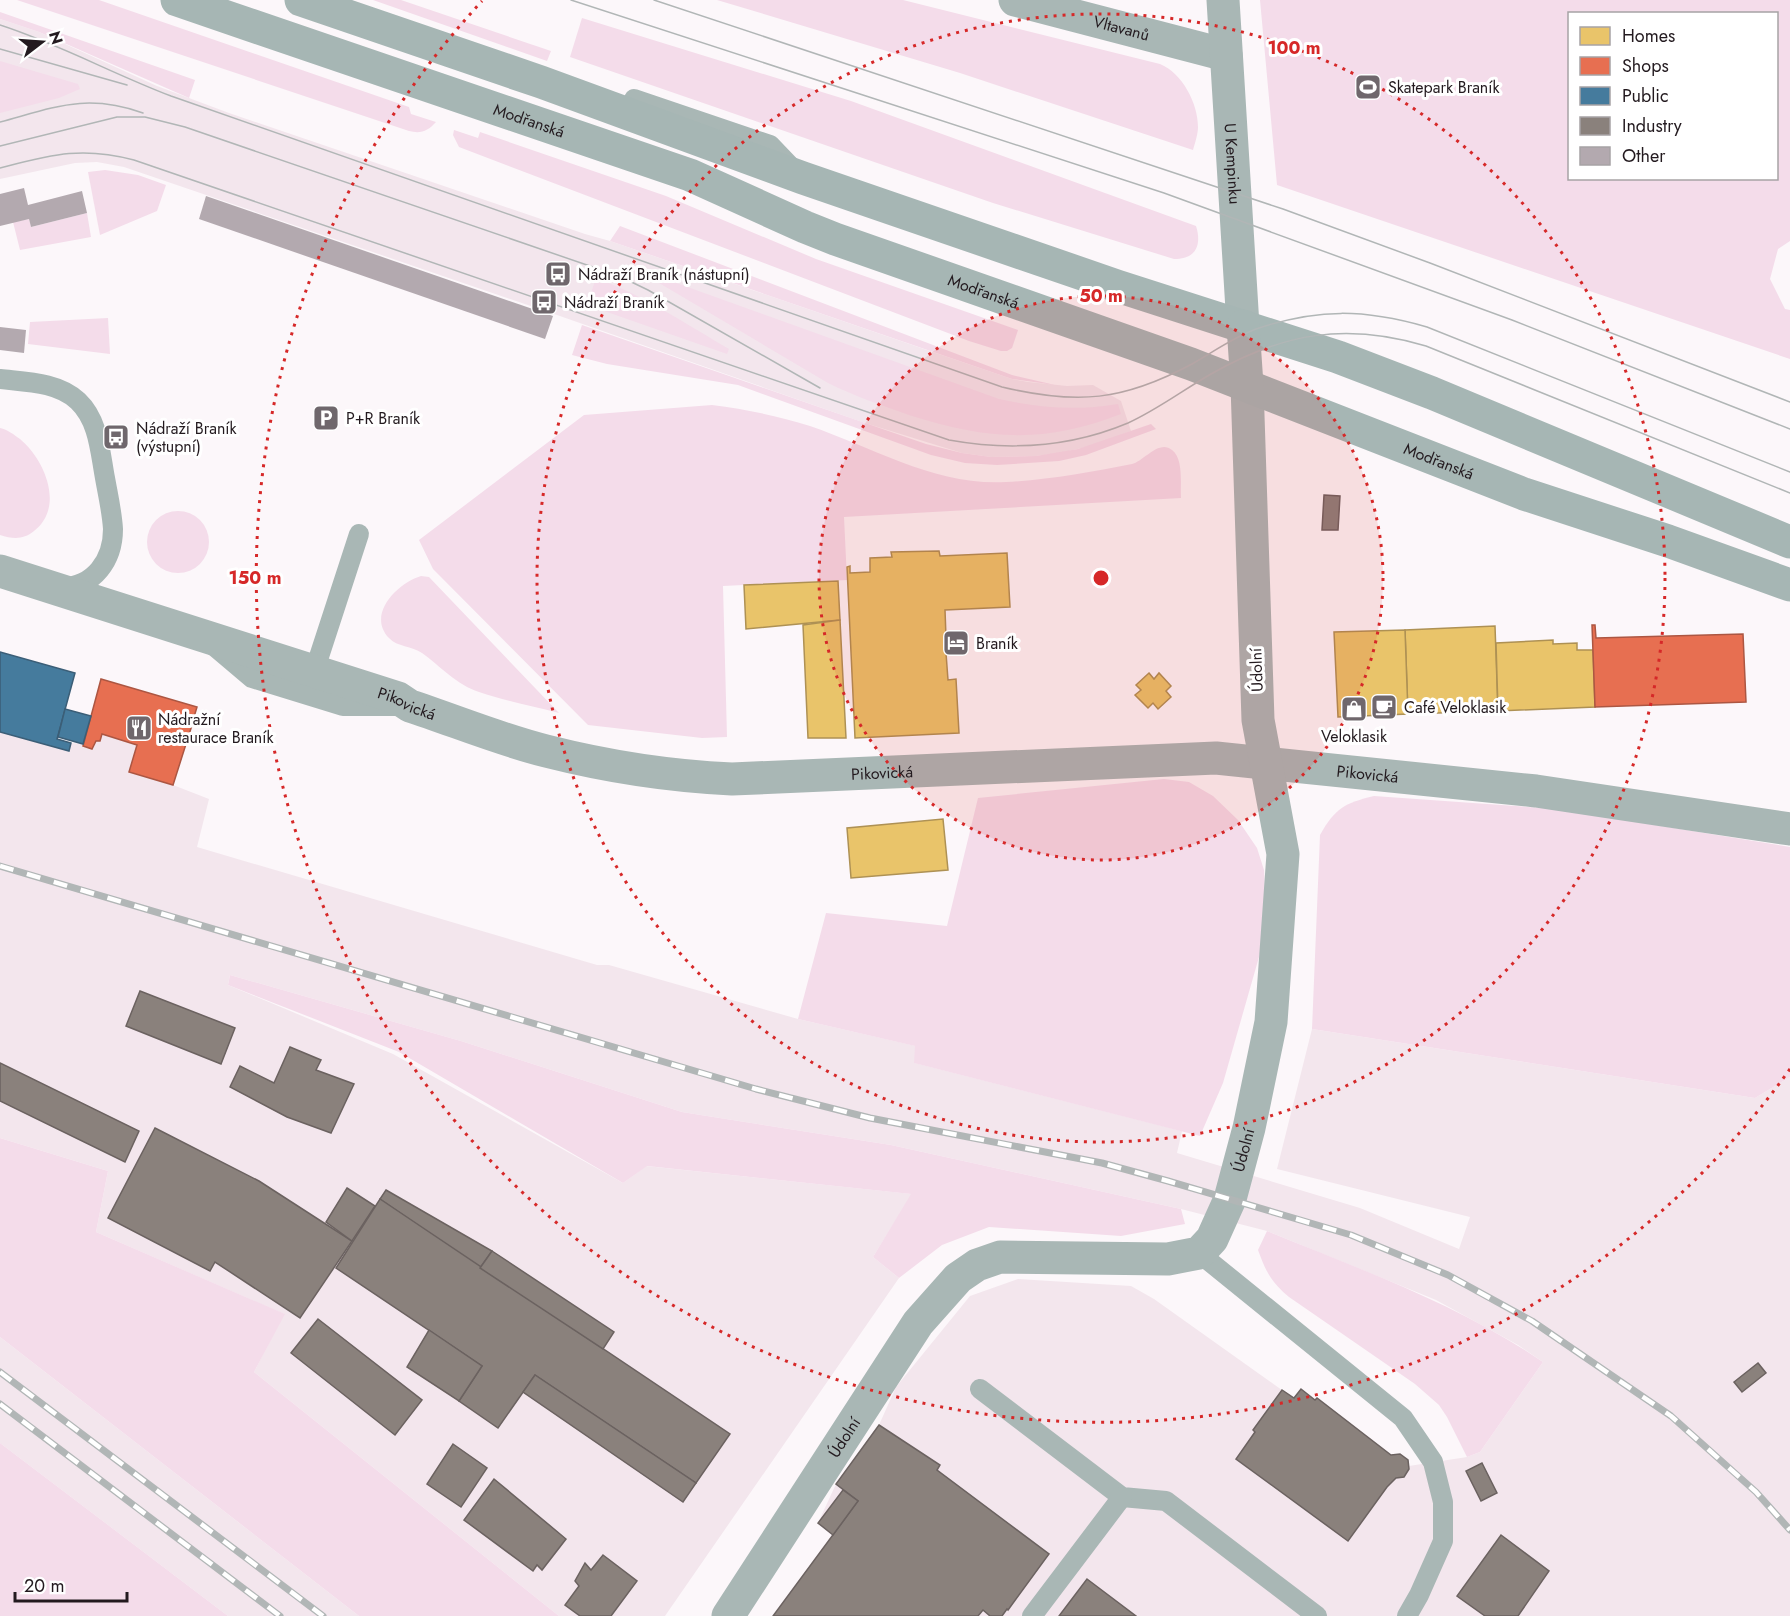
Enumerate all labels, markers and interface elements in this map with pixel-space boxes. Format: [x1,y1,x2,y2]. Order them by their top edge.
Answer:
street label: Vltavanů [1091,10,1152,47]
north arrow [12,12,72,72]
legend [1568,12,1778,180]
text: Homes [1622,23,1675,49]
text: N [43,28,69,47]
text: 100 m [1267,35,1321,61]
text: Shops [1622,53,1669,79]
sports icon: Skatepark Braník [1353,72,1383,102]
place label: Skatepark Braník [1388,76,1500,99]
text: Public [1622,83,1669,109]
street label: Modřanská [490,98,568,143]
text: Industry [1622,113,1682,139]
street label: U Kempinku [1219,123,1247,205]
text: Other [1622,143,1666,169]
bus stop icon: Nádraží Braník (nástupní) [543,259,573,289]
place label: Nádraží Braník (nástupní) [578,263,750,286]
street label: Modřanská [945,269,1022,315]
text: 50 m [1079,283,1123,309]
bus stop icon: Nádraží Braník [529,287,559,317]
place label: Nádraží Braník [564,291,665,314]
parking icon: P+R Braník [311,403,341,433]
place label: P+R Braník [346,407,421,430]
place label: Nádraží Braník (výstupní) [136,417,237,458]
bus stop icon: Nádraží Braník (výstupní) [101,422,131,452]
street label: Modřanská [1400,437,1477,485]
text: 150 m [229,565,281,591]
centre of rings [1091,568,1111,588]
hotel icon: Braník [941,628,971,658]
place label: Braník [976,632,1019,655]
street label: Údolní [1244,647,1269,692]
street label: Pikovická [375,681,439,726]
cafe icon: Café Veloklasik [1369,692,1399,722]
shop icon: Veloklasik [1339,694,1369,724]
place label: Café Veloklasik [1404,696,1507,719]
place label: Nádražní restaurace Braník [158,708,274,749]
restaurant icon: Nádražní restaurace Braník [124,713,154,743]
place label: Veloklasik [1321,725,1388,748]
street label: Pikovická [851,760,913,786]
street label: Pikovická [1335,760,1399,789]
street label: Údolní [1227,1125,1261,1175]
street label: Údolní [823,1412,866,1462]
scale bar [15,1565,128,1603]
text: 20 m [24,1573,64,1599]

